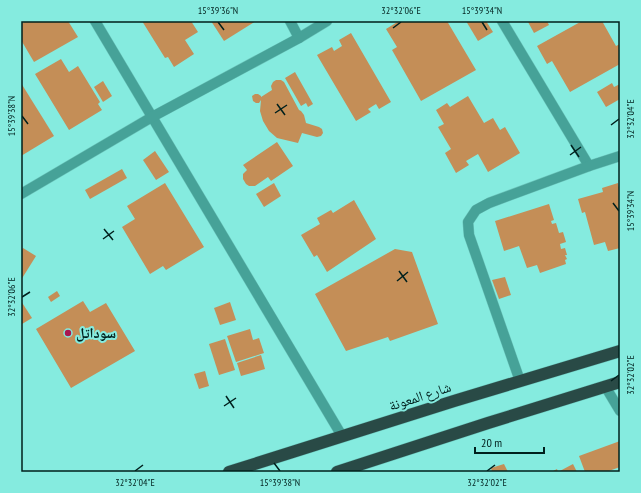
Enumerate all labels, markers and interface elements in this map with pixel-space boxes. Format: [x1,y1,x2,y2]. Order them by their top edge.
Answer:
text: 15°39'36"N [198,4,238,17]
text: 32°32'06"E [381,4,421,17]
text: 15°39'34"N [462,4,502,17]
text: 15°39'38"N [5,96,18,136]
text: 32°32'04"E [624,99,637,139]
text: 15°39'34"N [624,191,637,231]
text: 32°32'06"E [5,277,18,317]
place label: سوداتل [76,324,116,342]
marker: سوداتل [63,328,73,338]
text: 32°32'02"E [624,355,637,395]
street label: شارع المعونة [387,378,454,415]
scale bar [475,429,544,455]
text: 20 m [481,435,502,450]
text: 32°32'04"E [115,476,155,489]
text: 15°39'38"N [260,476,300,489]
text: 32°32'02"E [467,476,507,489]

